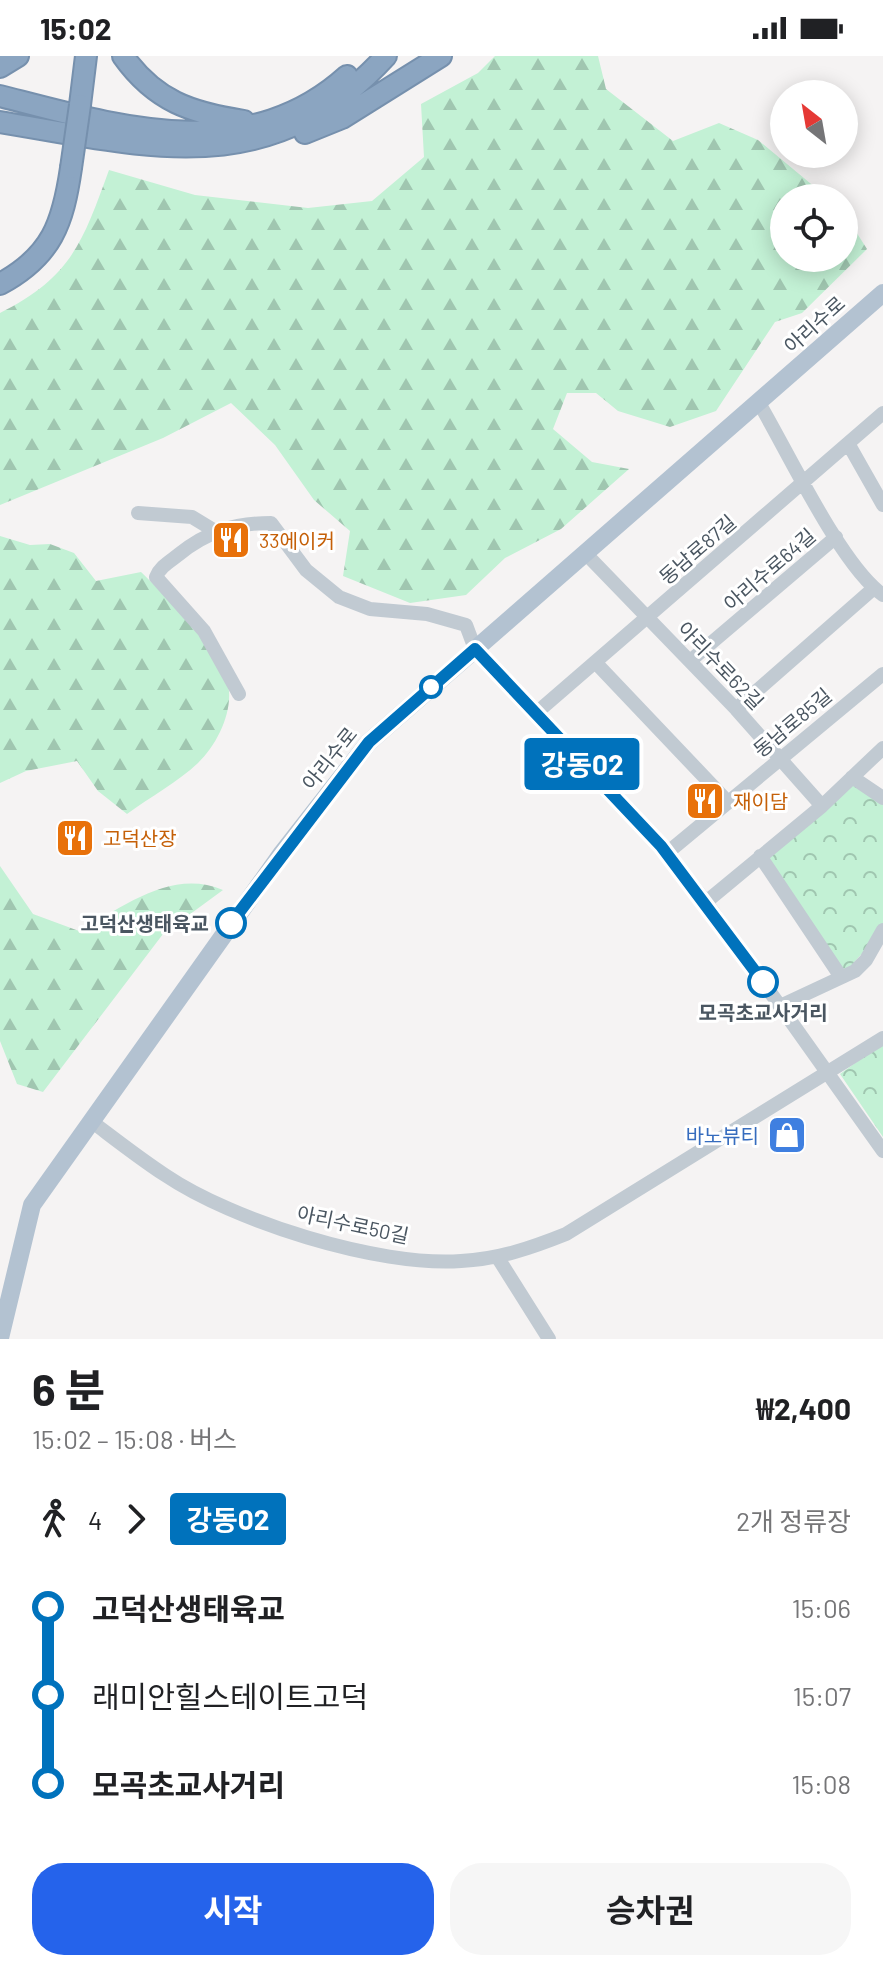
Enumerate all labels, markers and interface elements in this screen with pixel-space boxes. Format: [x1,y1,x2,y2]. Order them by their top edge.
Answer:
text: 15:02 [40,10,112,46]
north arrow [770,80,858,168]
map controls [770,80,858,272]
button: locate [770,184,858,272]
street label: 아리수로 [779,290,849,358]
street label: 동남로87길 [654,509,740,589]
restaurant icon: 33에이커 [210,519,252,561]
street label: 아리수로64길 [718,523,820,615]
place label: 33에이커 [259,528,335,552]
street label: 아리수로62길 [673,616,769,714]
unlabelled marker [420,676,442,698]
street label: 동남로85길 [748,682,836,762]
street label: 아리수로 [297,722,361,794]
line badge: 강동02 [526,738,638,790]
text: 강동02 [540,747,624,781]
restaurant icon: 재이담 [684,780,726,822]
place label: 재이담 [733,789,788,813]
restaurant icon: 고덕산장 [54,817,96,859]
place label: 고덕산장 [103,826,177,850]
marker: 고덕산생태육교 [216,908,246,938]
place label: 고덕산생태육교 [80,911,209,935]
marker: 모곡초교사거리 [748,967,778,997]
place label: 모곡초교사거리 [699,1000,827,1024]
shop icon: 바노뷰티 [766,1114,808,1156]
place label: 바노뷰티 [685,1123,759,1147]
street label: 아리수로50길 [295,1200,411,1248]
text: 6 분 [32,1362,105,1415]
text: ₩2,400 [756,1390,851,1426]
text: 15:02 – 15:08 · 버스 [32,1423,237,1454]
icon: walk [32,1497,76,1541]
icon: forward [114,1497,158,1541]
text: 강동02 [186,1502,270,1536]
text: 4 [88,1504,102,1535]
text: 2개 정류장 [736,1505,851,1536]
text: 고덕산생태육교 [92,1590,285,1626]
text: 15:06 [792,1592,851,1623]
text: 래미안힐스테이트고덕 [92,1678,368,1714]
text: 15:07 [793,1680,851,1711]
text: 모곡초교사거리 [92,1766,285,1802]
text: 15:08 [791,1768,851,1799]
button: 시작 [32,1863,434,1955]
button: 승차권 [450,1863,851,1955]

